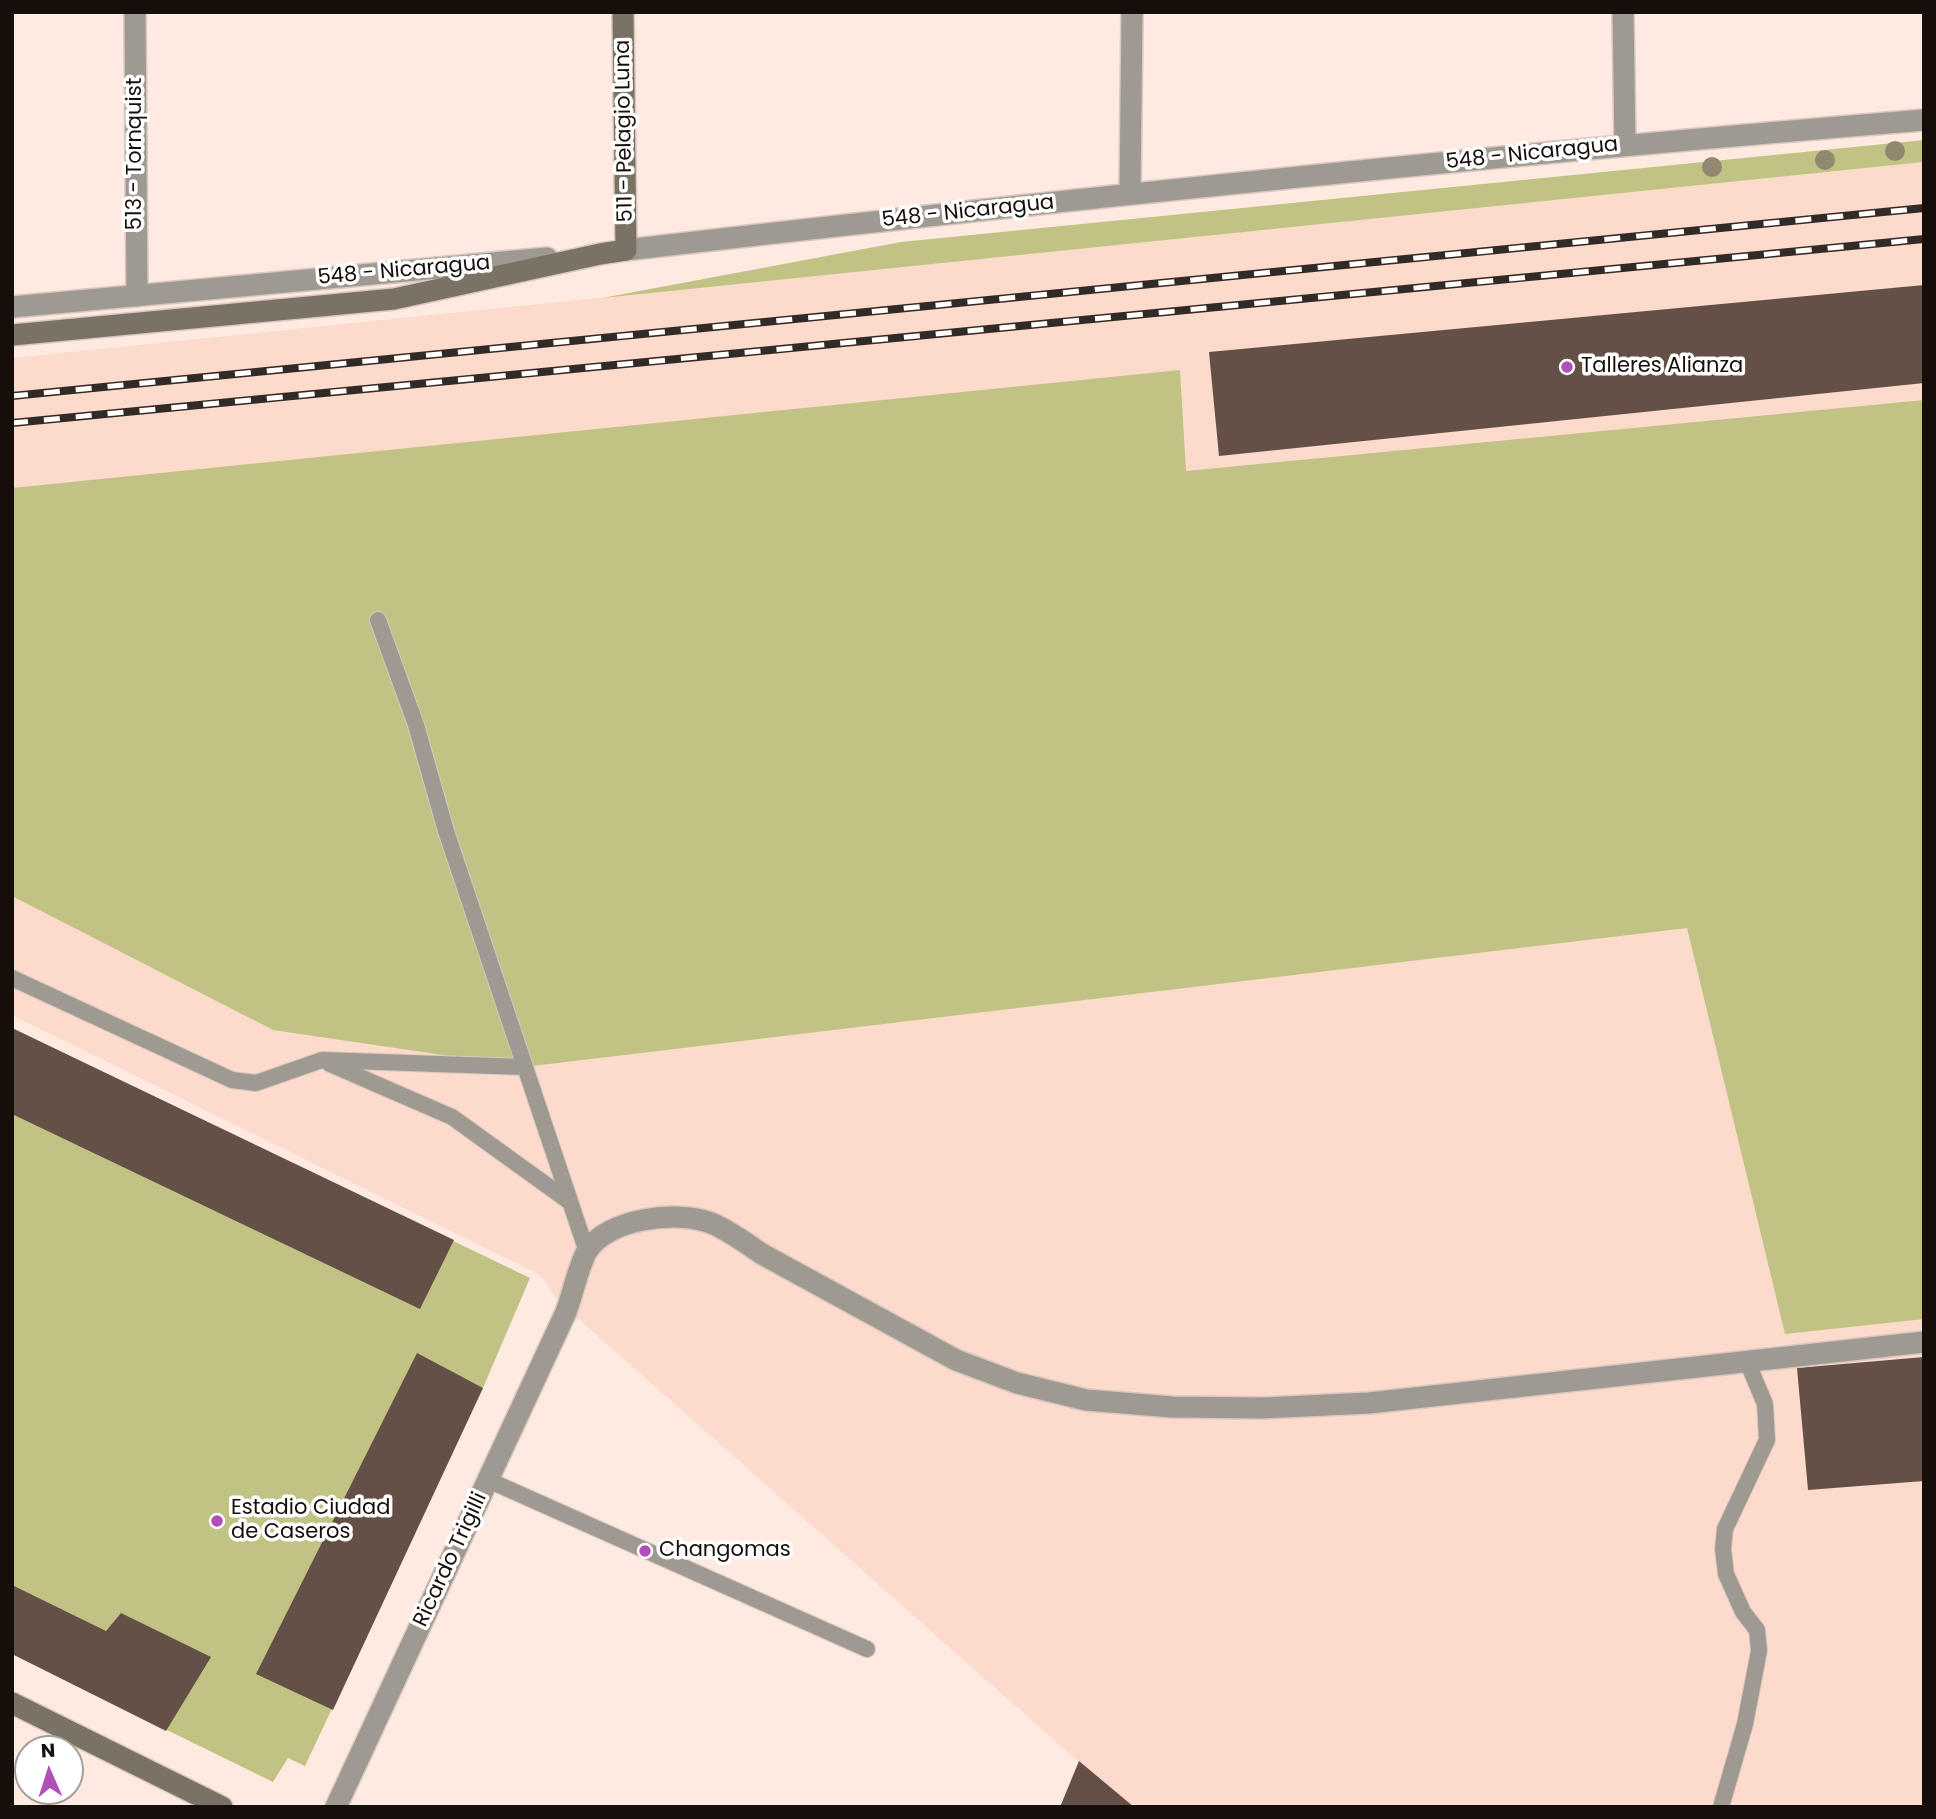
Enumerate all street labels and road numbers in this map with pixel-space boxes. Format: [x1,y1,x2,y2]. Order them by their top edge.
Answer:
street label: 511 - Pelagio Luna [611,40,639,222]
street label: 513 - Tornquist [123,78,149,230]
street label: 548 - Nicaragua [1445,132,1619,176]
street label: 548 - Nicaragua [881,190,1055,234]
street label: 548 - Nicaragua [317,251,491,291]
street label: Ricardo Trigilli [409,1489,493,1631]

